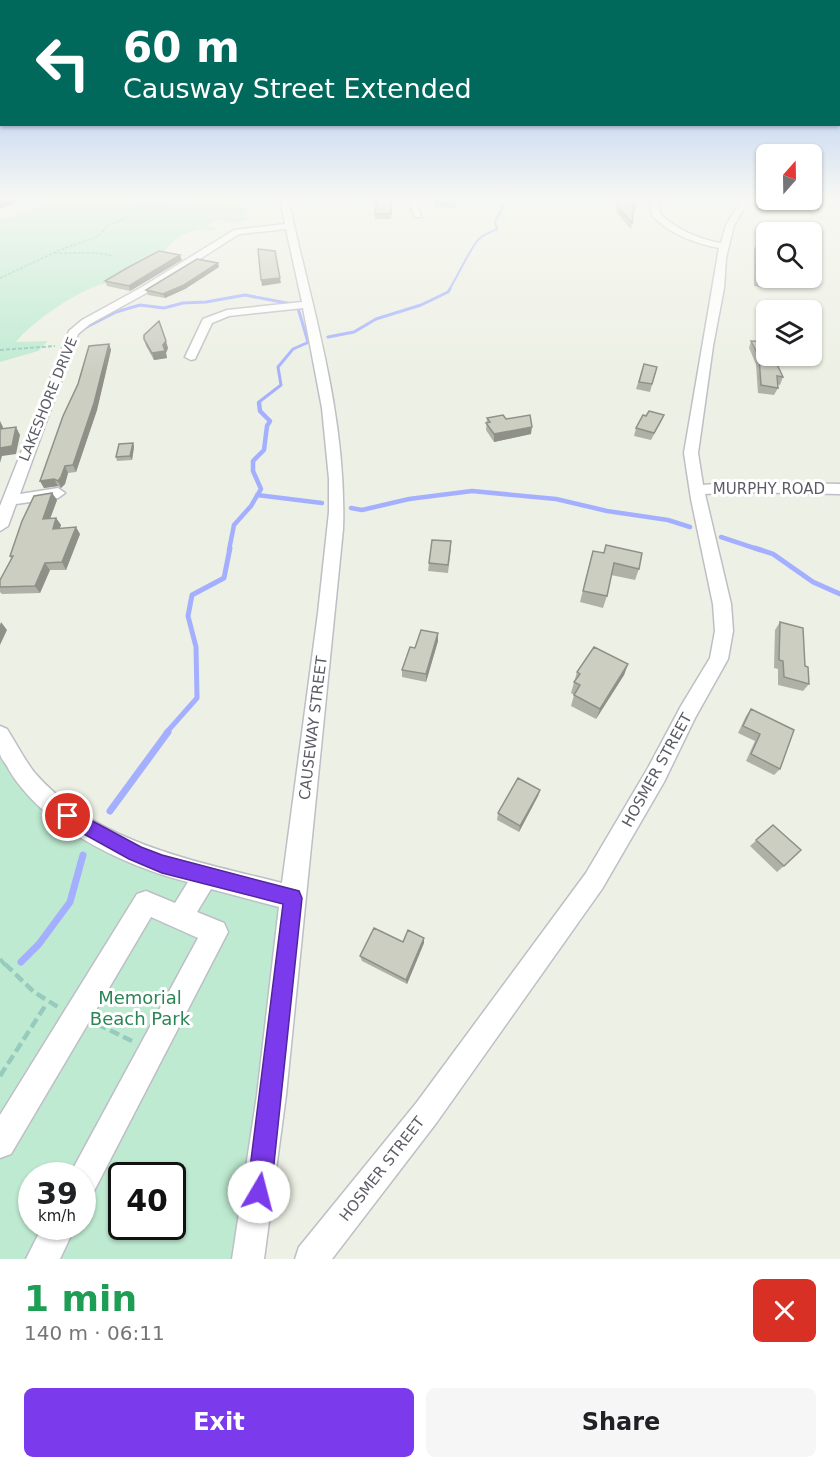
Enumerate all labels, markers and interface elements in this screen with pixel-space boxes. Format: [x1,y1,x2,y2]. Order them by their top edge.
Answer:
text: 60 m [123,23,240,72]
icon: left [24,24,102,102]
text: Causway Street Extended [123,73,472,104]
north arrow [756,144,822,210]
map controls [756,144,822,366]
button: search [756,222,822,288]
button: layers [756,300,822,366]
street label: LAKESHORE DRIVE [16,335,80,463]
street label: MURPHY ROAD [713,480,825,498]
street label: CAUSEWAY STREET [295,654,331,801]
street label: HOSMER STREET [618,709,696,830]
pin [42,790,93,841]
icon: arrive [51,799,84,832]
park label: Memorial Beach Park [90,987,191,1029]
street label: HOSMER STREET [336,1113,429,1225]
position arrow [227,1160,291,1224]
speed limit sign: 40 [108,1162,186,1240]
text: 39 [36,1176,78,1211]
text: km/h [38,1207,76,1225]
text: 1 min [24,1278,137,1319]
button: close [753,1279,816,1342]
text: 140 m · 06:11 [24,1321,165,1345]
button: Exit [24,1388,414,1457]
button: Share [426,1388,816,1457]

